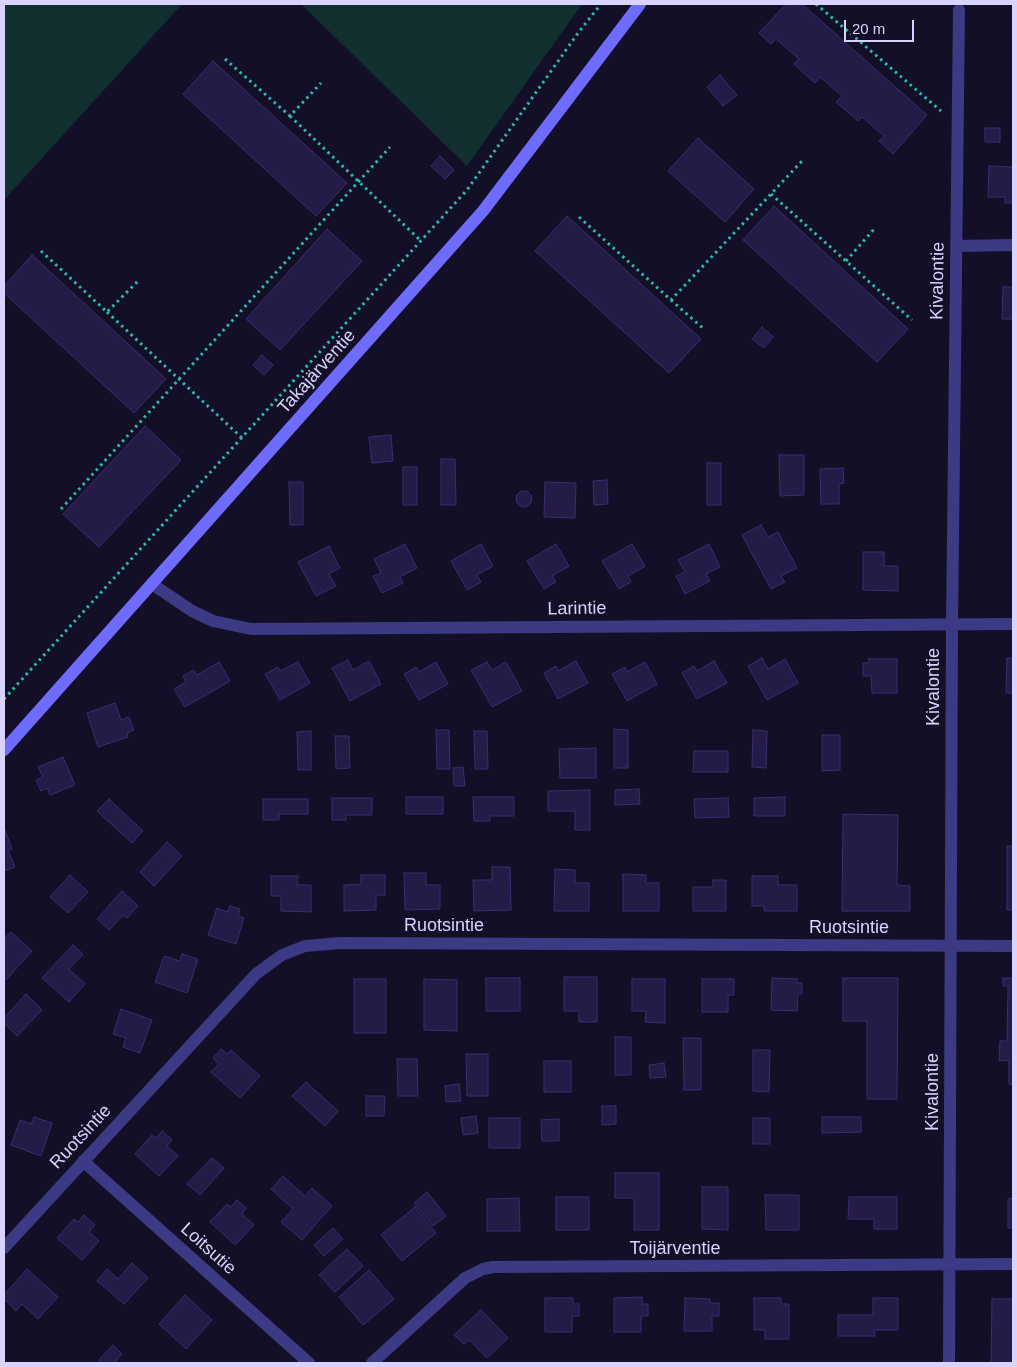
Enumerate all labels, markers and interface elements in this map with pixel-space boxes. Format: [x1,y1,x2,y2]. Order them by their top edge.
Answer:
scale bar [847,10,917,42]
text: 20 m [852,20,885,37]
street label: Kivalontie [927,242,949,320]
street label: Takajärventie [273,325,361,419]
street label: Larintie [547,598,607,620]
street label: Kivalontie [923,648,945,726]
street label: Ruotsintie [404,915,484,937]
street label: Ruotsintie [809,917,889,939]
street label: Kivalontie [922,1053,944,1131]
street label: Ruotsintie [46,1100,116,1174]
street label: Loitsutie [176,1219,240,1279]
street label: Toijärventie [629,1238,721,1260]

